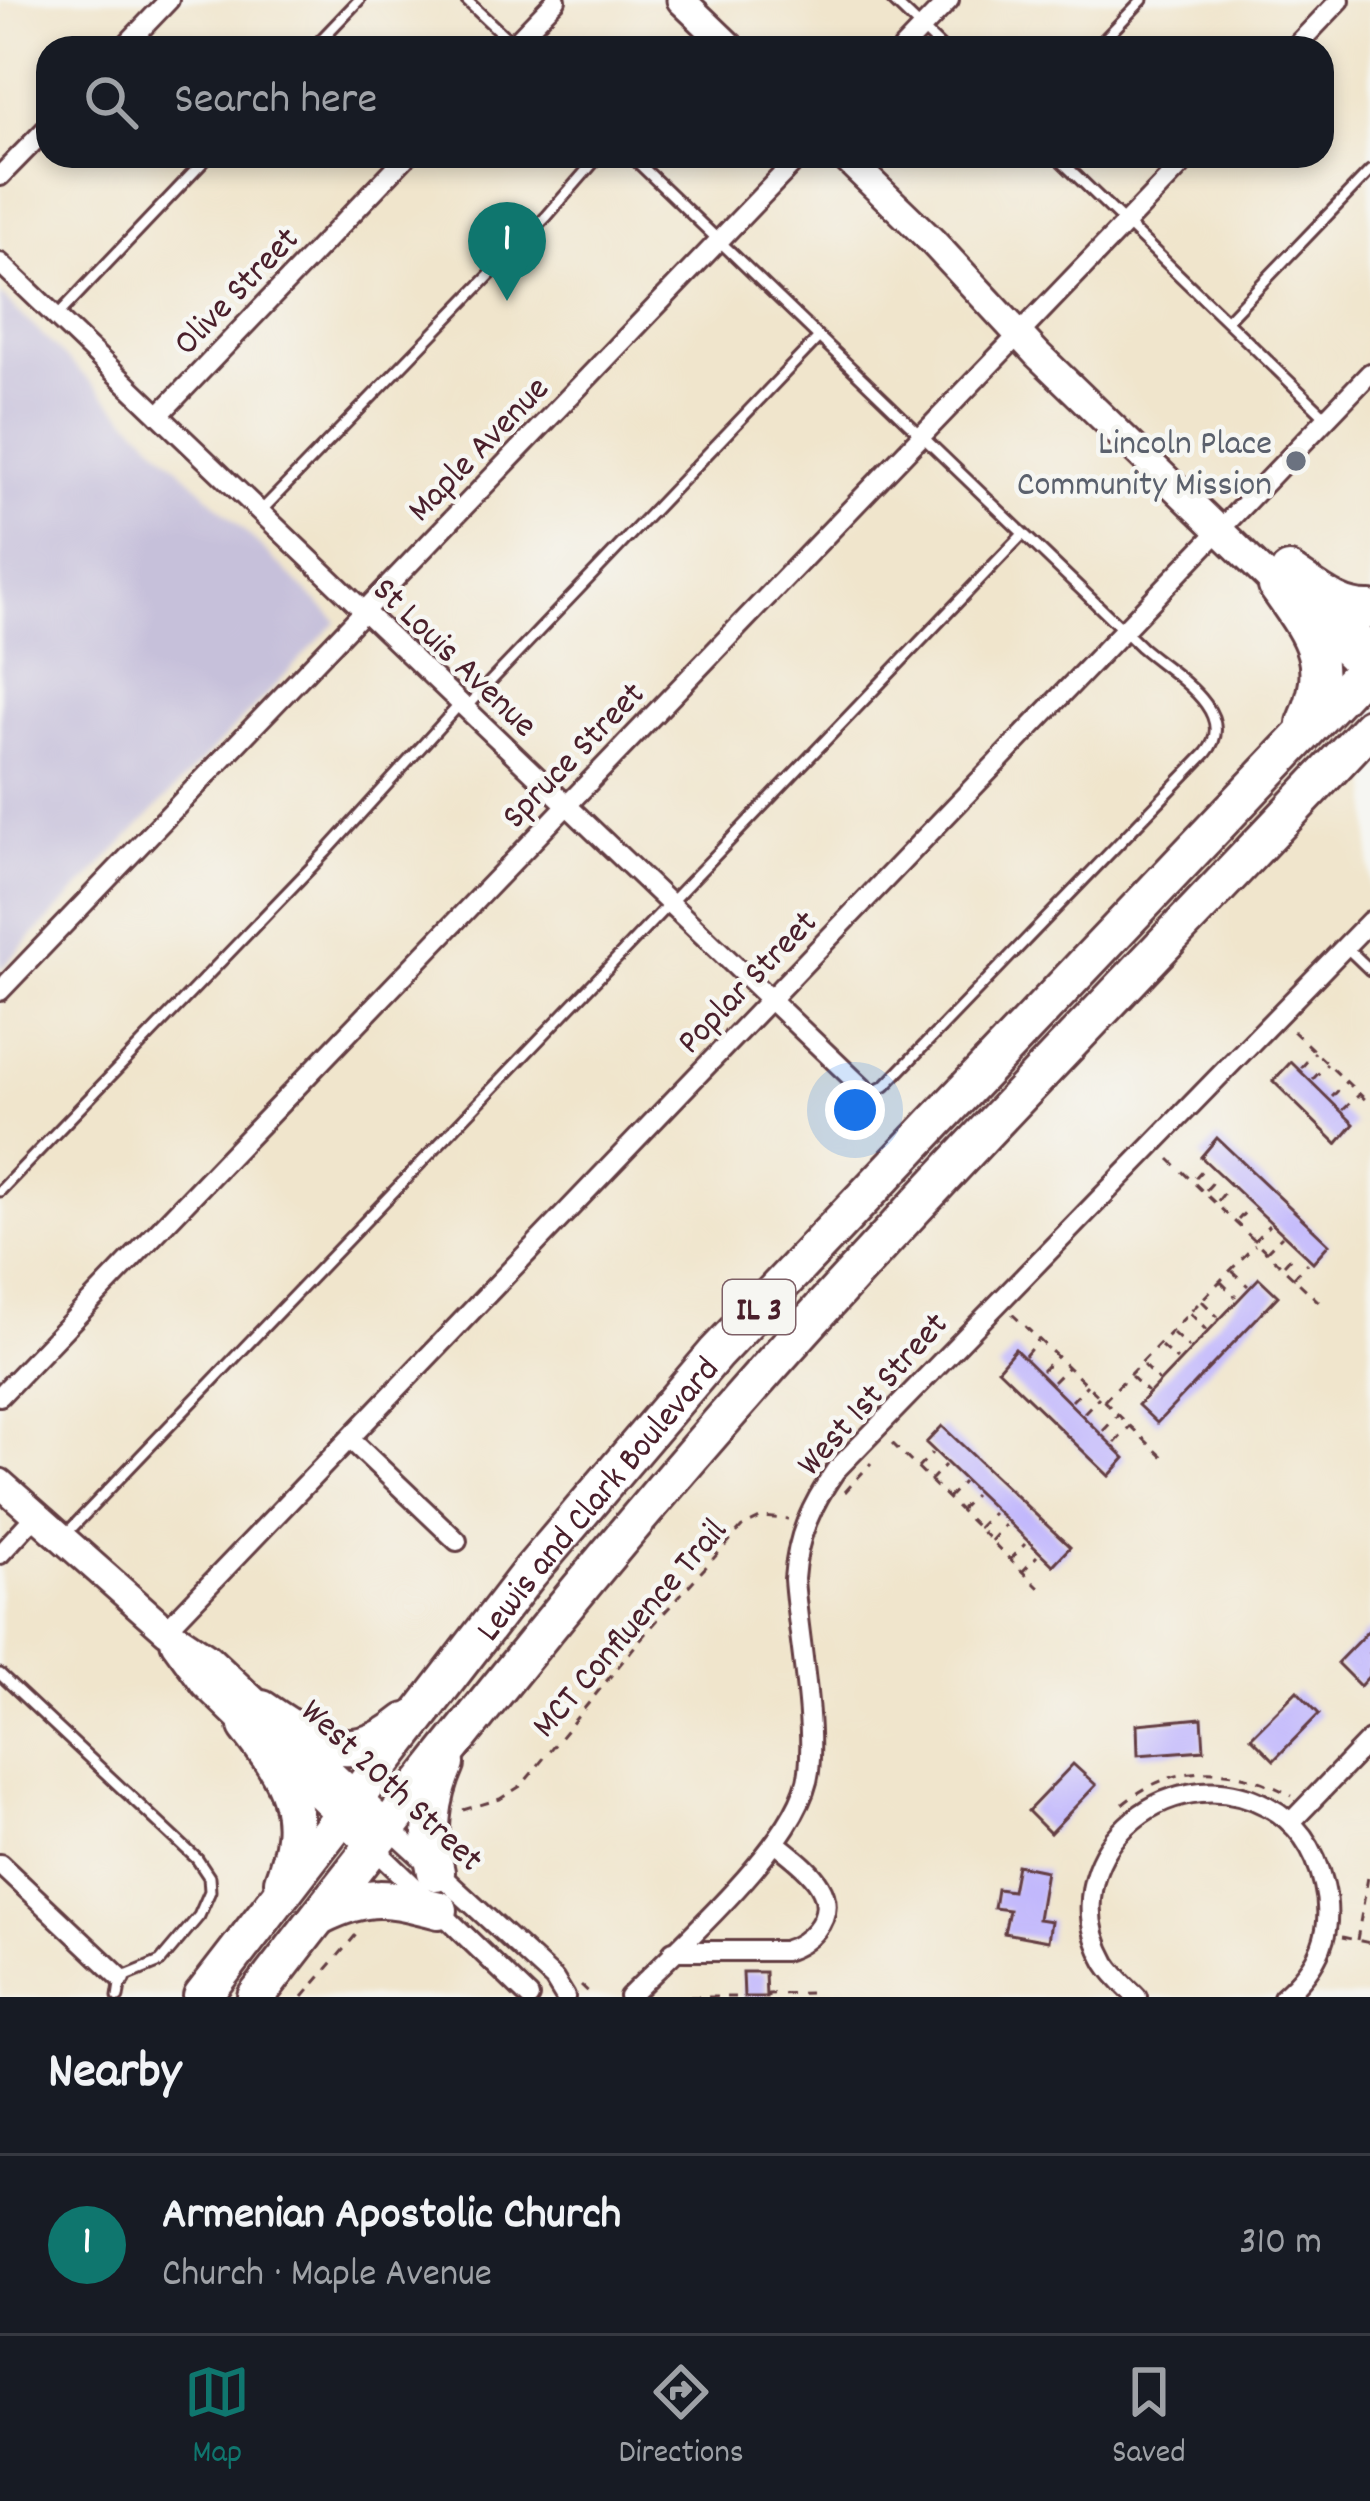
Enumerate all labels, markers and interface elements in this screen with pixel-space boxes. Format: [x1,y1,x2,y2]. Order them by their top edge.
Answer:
search box [36,36,1334,168]
icon: search [78,69,144,135]
text: Search here [174,70,377,134]
pin: 1 [468,202,546,301]
street label: Olive Street [163,217,313,370]
street label: Maple Avenue [397,366,564,536]
place label: Lincoln Place Community Mission [1017,420,1272,513]
marker: Lincoln Place Community Mission [1283,448,1309,474]
street label: St Louis Avenue [358,567,547,752]
street label: Spruce Street [492,672,659,843]
street label: Poplar Street [667,900,832,1068]
your location [825,1080,885,1140]
road number: IL 3 [723,1280,795,1334]
street label: West 1st Street [786,1302,962,1490]
street label: Lewis and Clark Boulevard [465,1347,734,1654]
street label: MCT Confluence Trail [521,1508,742,1751]
street label: West 20th Street [287,1689,493,1886]
text: Nearby [48,2039,181,2111]
text: Armenian Apostolic Church [162,2185,621,2249]
text: 1 [83,2217,91,2272]
text: 310 m [1239,2217,1322,2272]
text: Church · Maple Avenue [162,2249,492,2304]
tab: Map [184,2359,250,2478]
tab: Directions [619,2359,744,2478]
tab: Saved [1112,2359,1186,2478]

